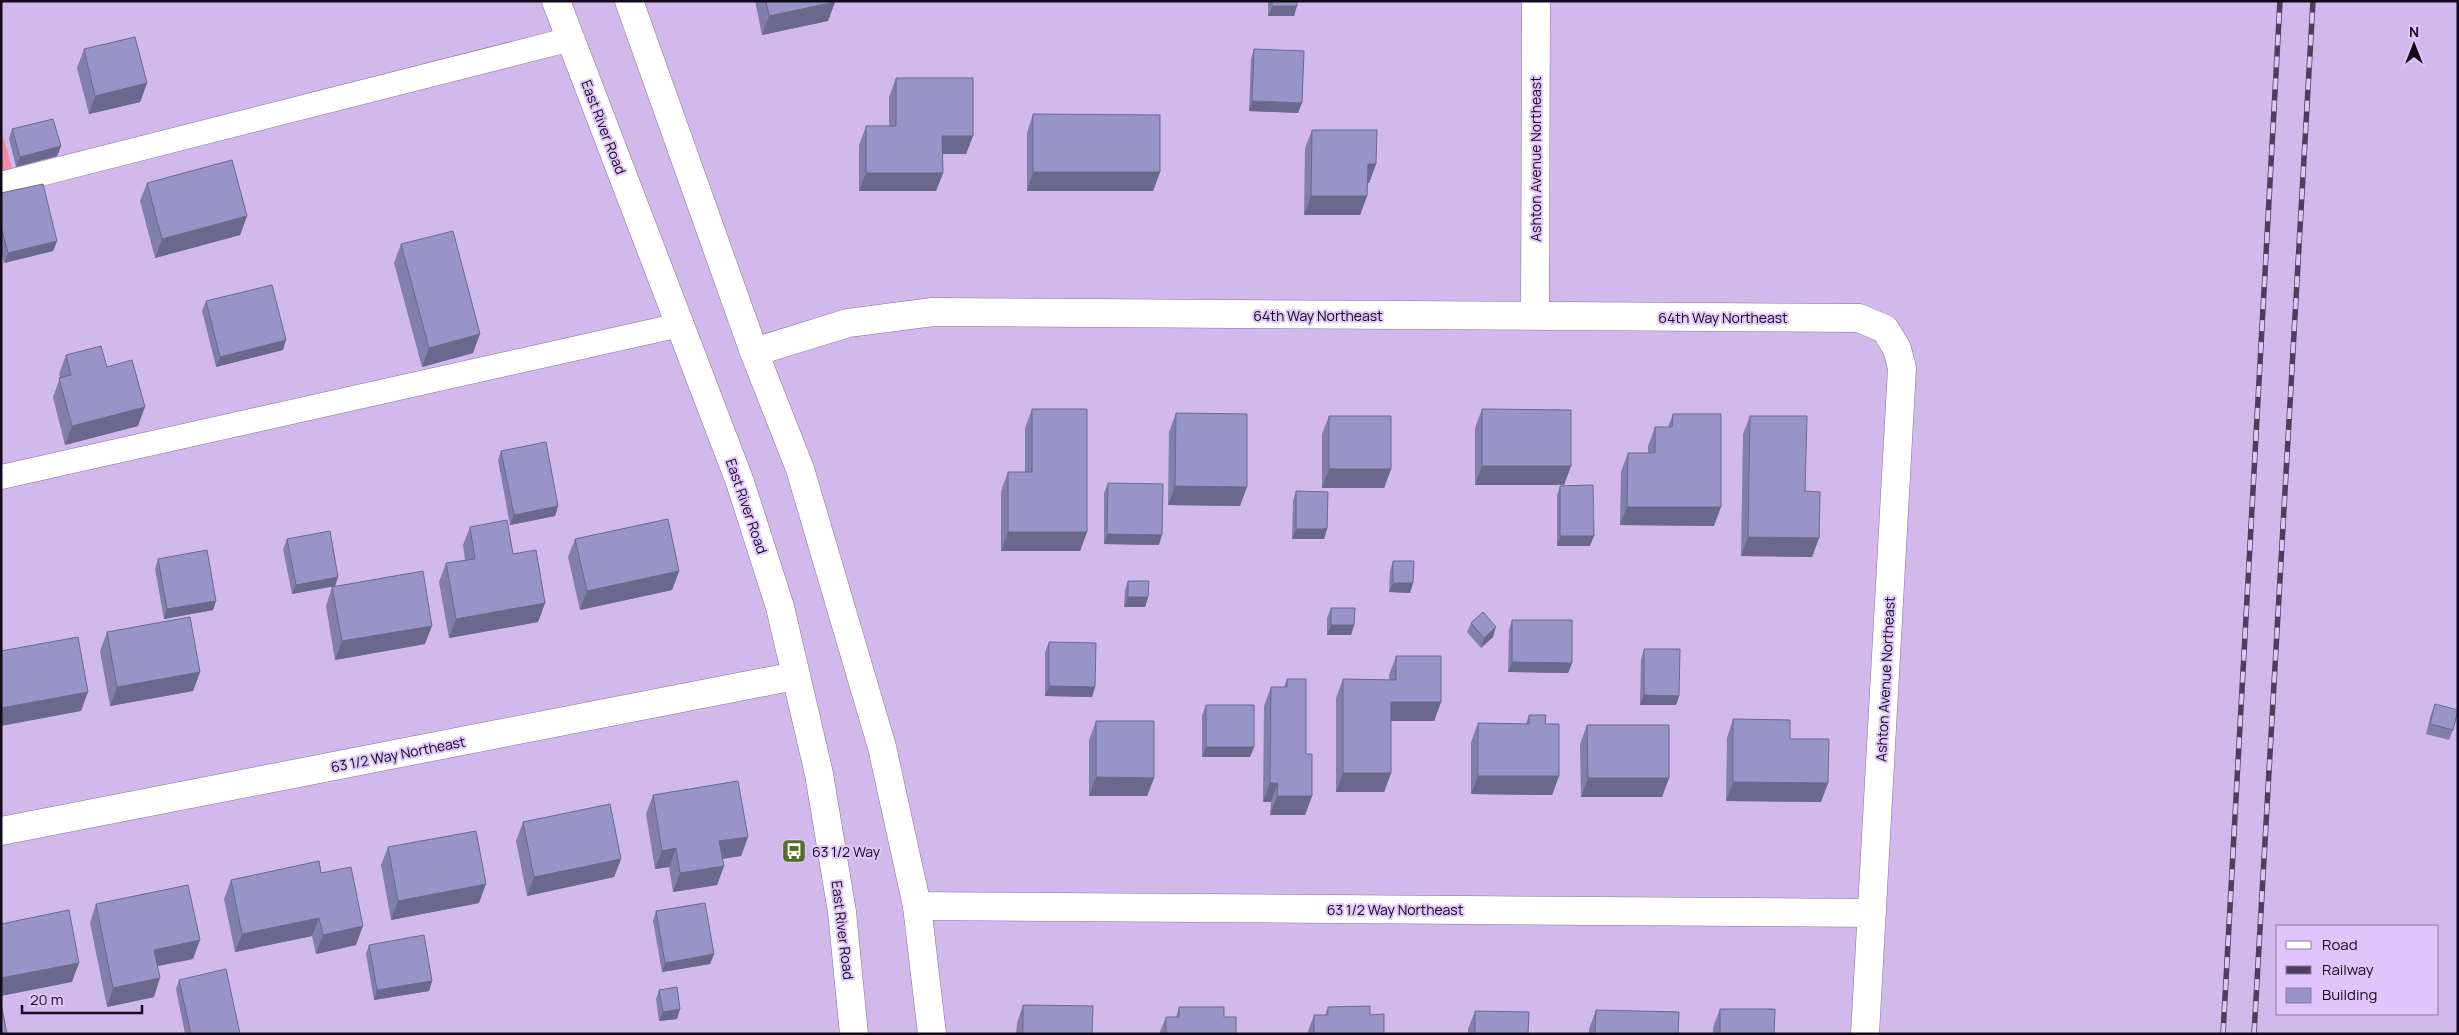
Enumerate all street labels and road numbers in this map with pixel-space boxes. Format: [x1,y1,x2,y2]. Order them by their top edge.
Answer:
street label: Ashton Avenue Northeast [1526,76,1545,242]
street label: East River Road [577,77,631,177]
street label: 64th Way Northeast [1253,306,1383,325]
street label: 64th Way Northeast [1658,308,1788,327]
street label: East River Road [722,456,772,556]
street label: Ashton Avenue Northeast [1871,595,1899,762]
street label: 63 1/2 Way Northeast [329,732,467,776]
street label: East River Road [827,879,859,981]
street label: 63 1/2 Way Northeast [1327,900,1464,919]

